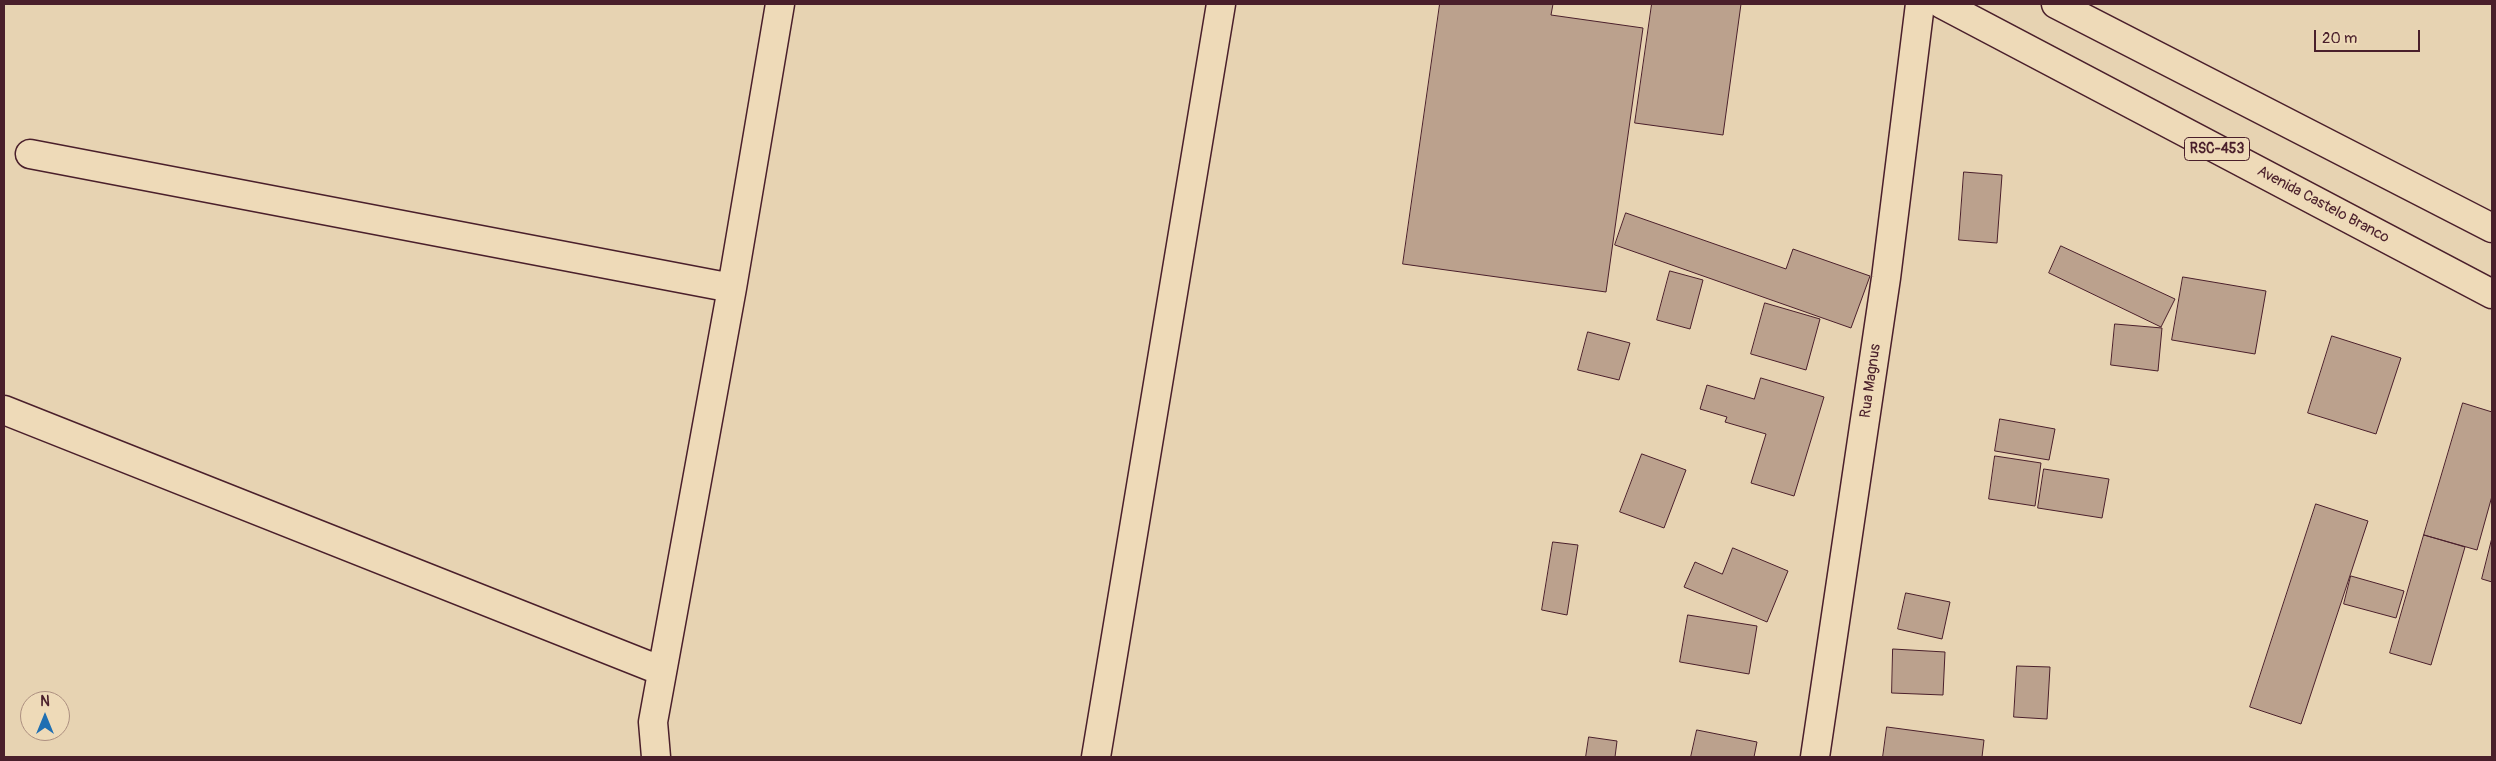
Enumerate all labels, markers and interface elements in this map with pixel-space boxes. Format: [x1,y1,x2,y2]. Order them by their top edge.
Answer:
scale bar [2316,20,2422,52]
text: 20 m [2322,29,2357,48]
road number: RSC-453 [2184,138,2250,160]
street label: Avenida Castelo Branco [2254,162,2392,248]
street label: Rua Magnus [1857,343,1885,419]
north arrow [20,691,70,741]
text: N [40,693,50,710]

